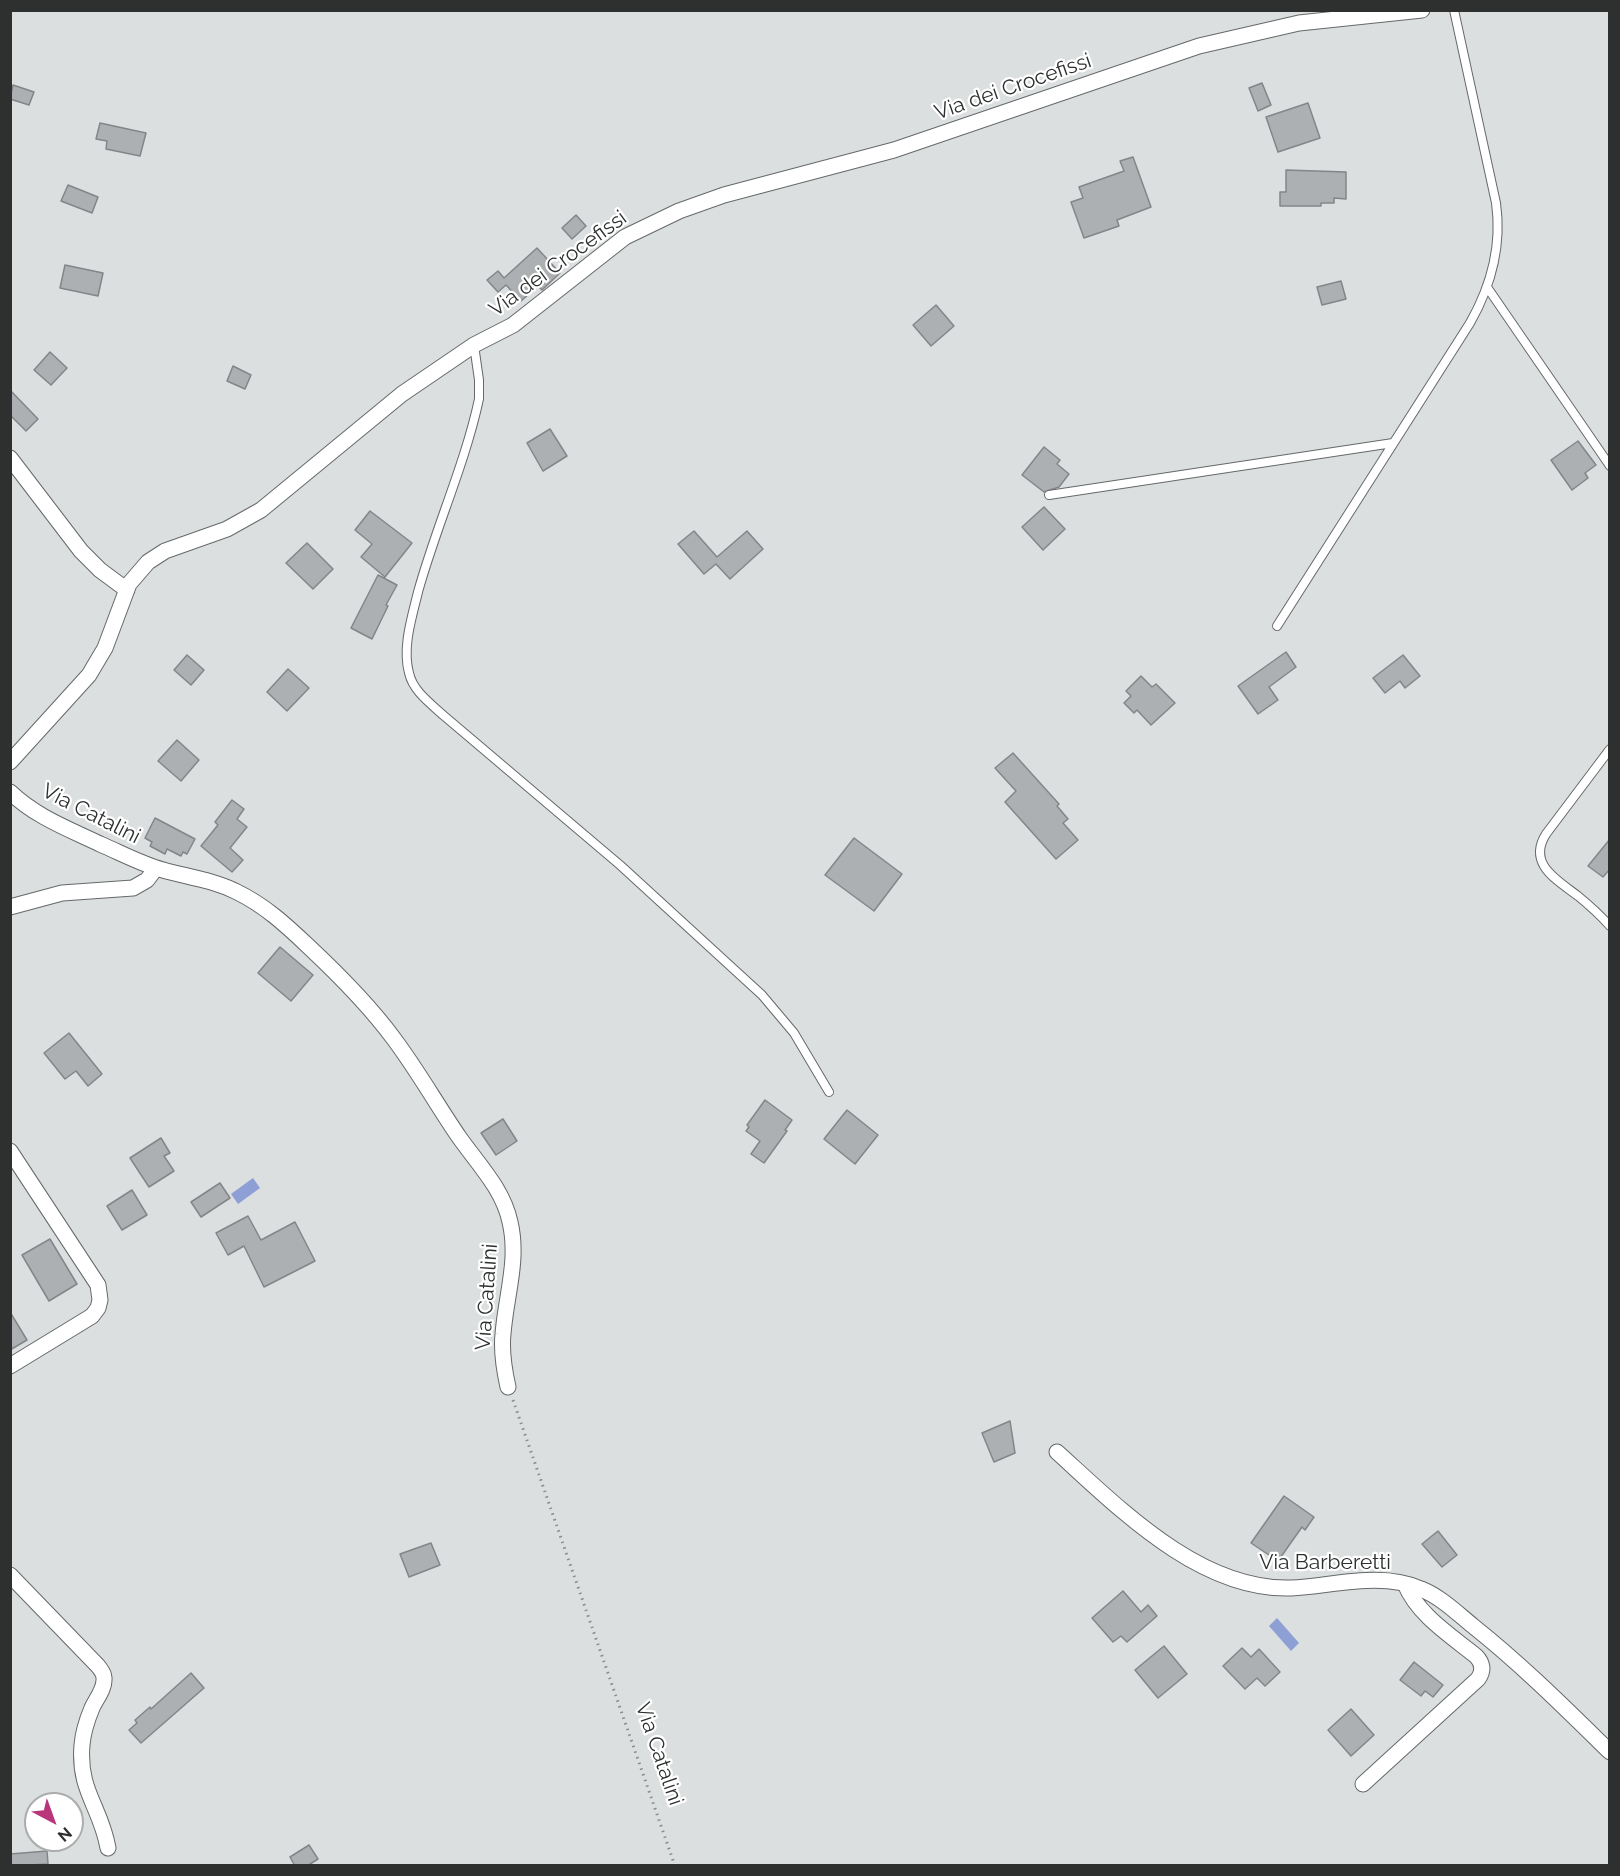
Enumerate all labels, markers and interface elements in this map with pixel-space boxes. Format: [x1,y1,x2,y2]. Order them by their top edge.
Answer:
street label: Via dei Crocefissi [931,48,1095,126]
street label: Via dei Crocefissi [484,206,632,322]
street label: Via Catalini [38,778,144,850]
street label: Via Catalini [471,1243,503,1351]
street label: Via Barberetti [1259,1550,1391,1576]
street label: Via Catalini [630,1699,688,1809]
north arrow [24,1792,84,1852]
text: N [54,1823,76,1846]

